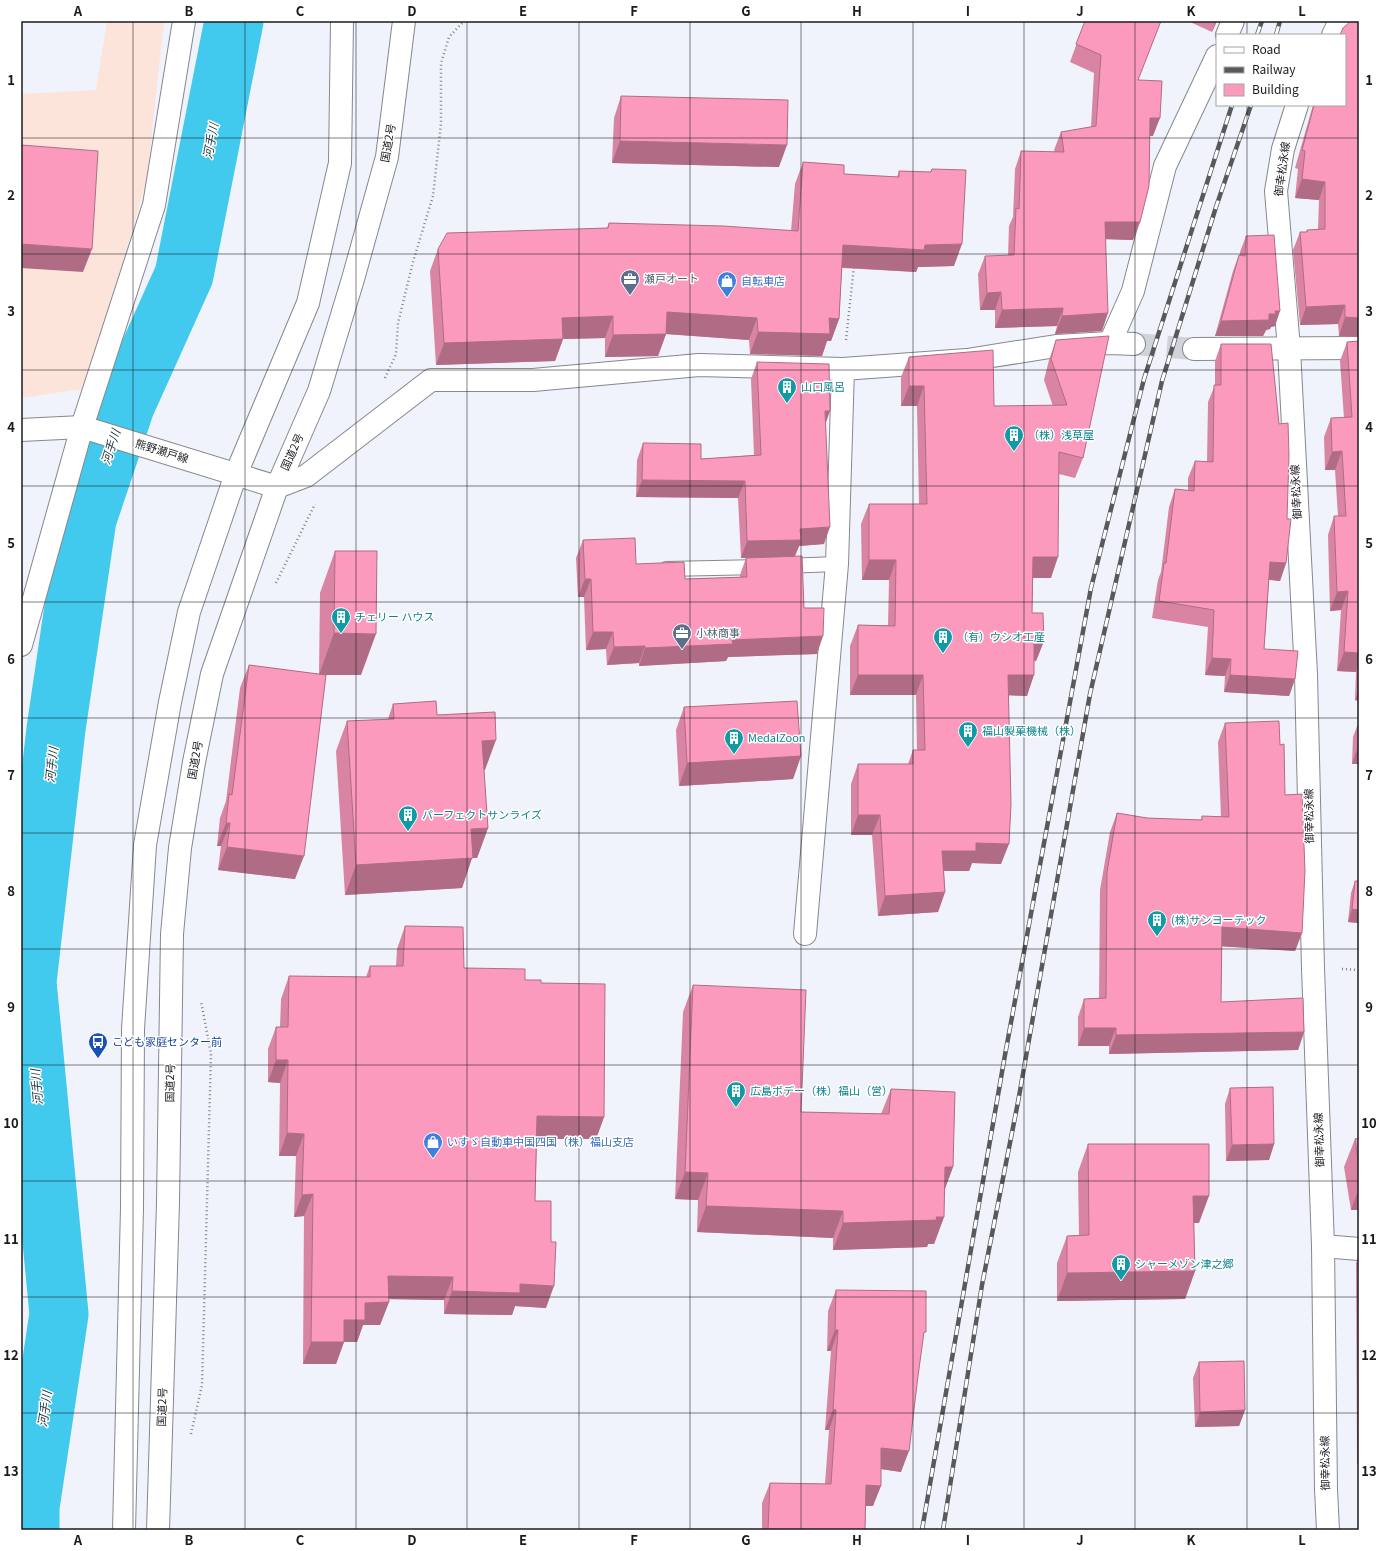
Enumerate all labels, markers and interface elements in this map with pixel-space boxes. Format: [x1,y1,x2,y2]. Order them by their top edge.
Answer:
text: A [73,1,83,20]
text: B [185,1,194,20]
text: C [296,1,305,20]
text: D [407,1,417,20]
text: E [519,1,527,20]
text: F [630,1,638,20]
text: G [741,1,751,20]
text: H [852,1,862,20]
text: I [966,1,970,20]
text: J [1076,1,1084,20]
text: K [1187,1,1196,20]
text: L [1298,1,1306,20]
legend [1216,34,1346,106]
text: Road [1252,40,1281,57]
text: Railway [1252,60,1296,77]
text: 1 [7,70,15,89]
text: 1 [1365,70,1373,89]
text: Building [1252,80,1299,97]
water label: 河手川 [198,119,222,160]
street label: 国道2号 [376,122,398,163]
street label: 御幸松永線 [1269,141,1293,198]
text: 2 [7,185,15,204]
text: 2 [1365,185,1373,204]
office icon: 瀬戸オート [619,268,641,296]
place label: 瀬戸オート [644,270,699,286]
shop icon: 自転車店 [716,270,738,298]
place label: 自転車店 [741,272,785,288]
text: 3 [7,301,15,320]
text: 3 [1365,301,1373,320]
building icon: 山口風呂 [776,376,798,404]
place label: 山口風呂 [801,378,845,394]
text: 4 [7,417,15,436]
text: 4 [1365,417,1373,436]
building icon: （株）浅草屋 [1003,424,1025,452]
water label: 河手川 [96,425,124,466]
place label: （株）浅草屋 [1028,426,1094,442]
street label: 国道2号 [276,430,306,473]
street label: 熊野瀬戸線 [134,434,191,466]
street label: 御幸松永線 [1286,464,1304,521]
text: 5 [7,533,15,552]
text: 5 [1365,533,1373,552]
building icon: チェリー ハウス [330,606,352,634]
place label: チェリー ハウス [355,608,434,624]
office icon: 小林商事 [671,622,693,650]
place label: 小林商事 [696,624,740,640]
building icon: （有）ウシオ工産 [932,626,954,654]
place label: （有）ウシオ工産 [957,628,1045,644]
text: 6 [7,649,15,668]
text: 6 [1365,649,1373,668]
building icon: 福山製菓機械（株） [957,720,979,748]
place label: 福山製菓機械（株） [982,722,1081,738]
building icon: MedalZoon [723,727,745,755]
place label: MedalZoon [748,729,806,745]
street label: 国道2号 [183,739,205,780]
water label: 河手川 [40,744,61,784]
text: 7 [7,765,15,784]
text: 7 [1365,765,1373,784]
street label: 御幸松永線 [1300,788,1316,845]
building icon: パーフェクトサンライズ [397,804,419,832]
place label: パーフェクトサンライズ [422,806,542,822]
text: 8 [7,881,15,900]
text: 8 [1365,881,1373,900]
building icon: (株)サンヨーテック [1146,909,1168,937]
place label: (株)サンヨーテック [1171,911,1266,927]
text: 9 [7,997,15,1016]
text: 9 [1365,997,1373,1016]
bus stop icon: こども家庭センター前 [87,1031,109,1059]
place label: こども家庭センター前 [112,1033,222,1049]
street label: 国道2号 [161,1063,177,1103]
water label: 河手川 [25,1066,46,1106]
building icon: 広島ボデー（株）福山（営） [725,1080,747,1108]
place label: 広島ボデー（株）福山（営） [750,1082,893,1098]
street label: 御幸松永線 [1309,1112,1327,1169]
text: 10 [3,1113,19,1132]
text: 10 [1361,1113,1377,1132]
shop icon: いすゞ自動車中国四国（株）福山支店 [422,1131,444,1159]
place label: いすゞ自動車中国四国（株）福山支店 [447,1133,634,1149]
text: 11 [3,1229,19,1248]
text: 11 [1361,1229,1377,1248]
building icon: シャーメゾン津之郷 [1110,1253,1132,1281]
place label: シャーメゾン津之郷 [1135,1255,1234,1271]
text: 12 [3,1345,19,1364]
text: 12 [1361,1345,1377,1364]
street label: 国道2号 [152,1387,170,1427]
water label: 河手川 [33,1388,55,1428]
street label: 御幸松永線 [1316,1435,1332,1492]
text: 13 [3,1461,19,1480]
text: 13 [1361,1461,1377,1480]
text: A [73,1530,83,1549]
text: B [185,1530,194,1549]
text: C [296,1530,305,1549]
text: D [407,1530,417,1549]
text: E [519,1530,527,1549]
text: F [630,1530,638,1549]
text: G [741,1530,751,1549]
text: H [852,1530,862,1549]
text: I [966,1530,970,1549]
text: J [1076,1530,1084,1549]
text: K [1187,1530,1196,1549]
text: L [1298,1530,1306,1549]

